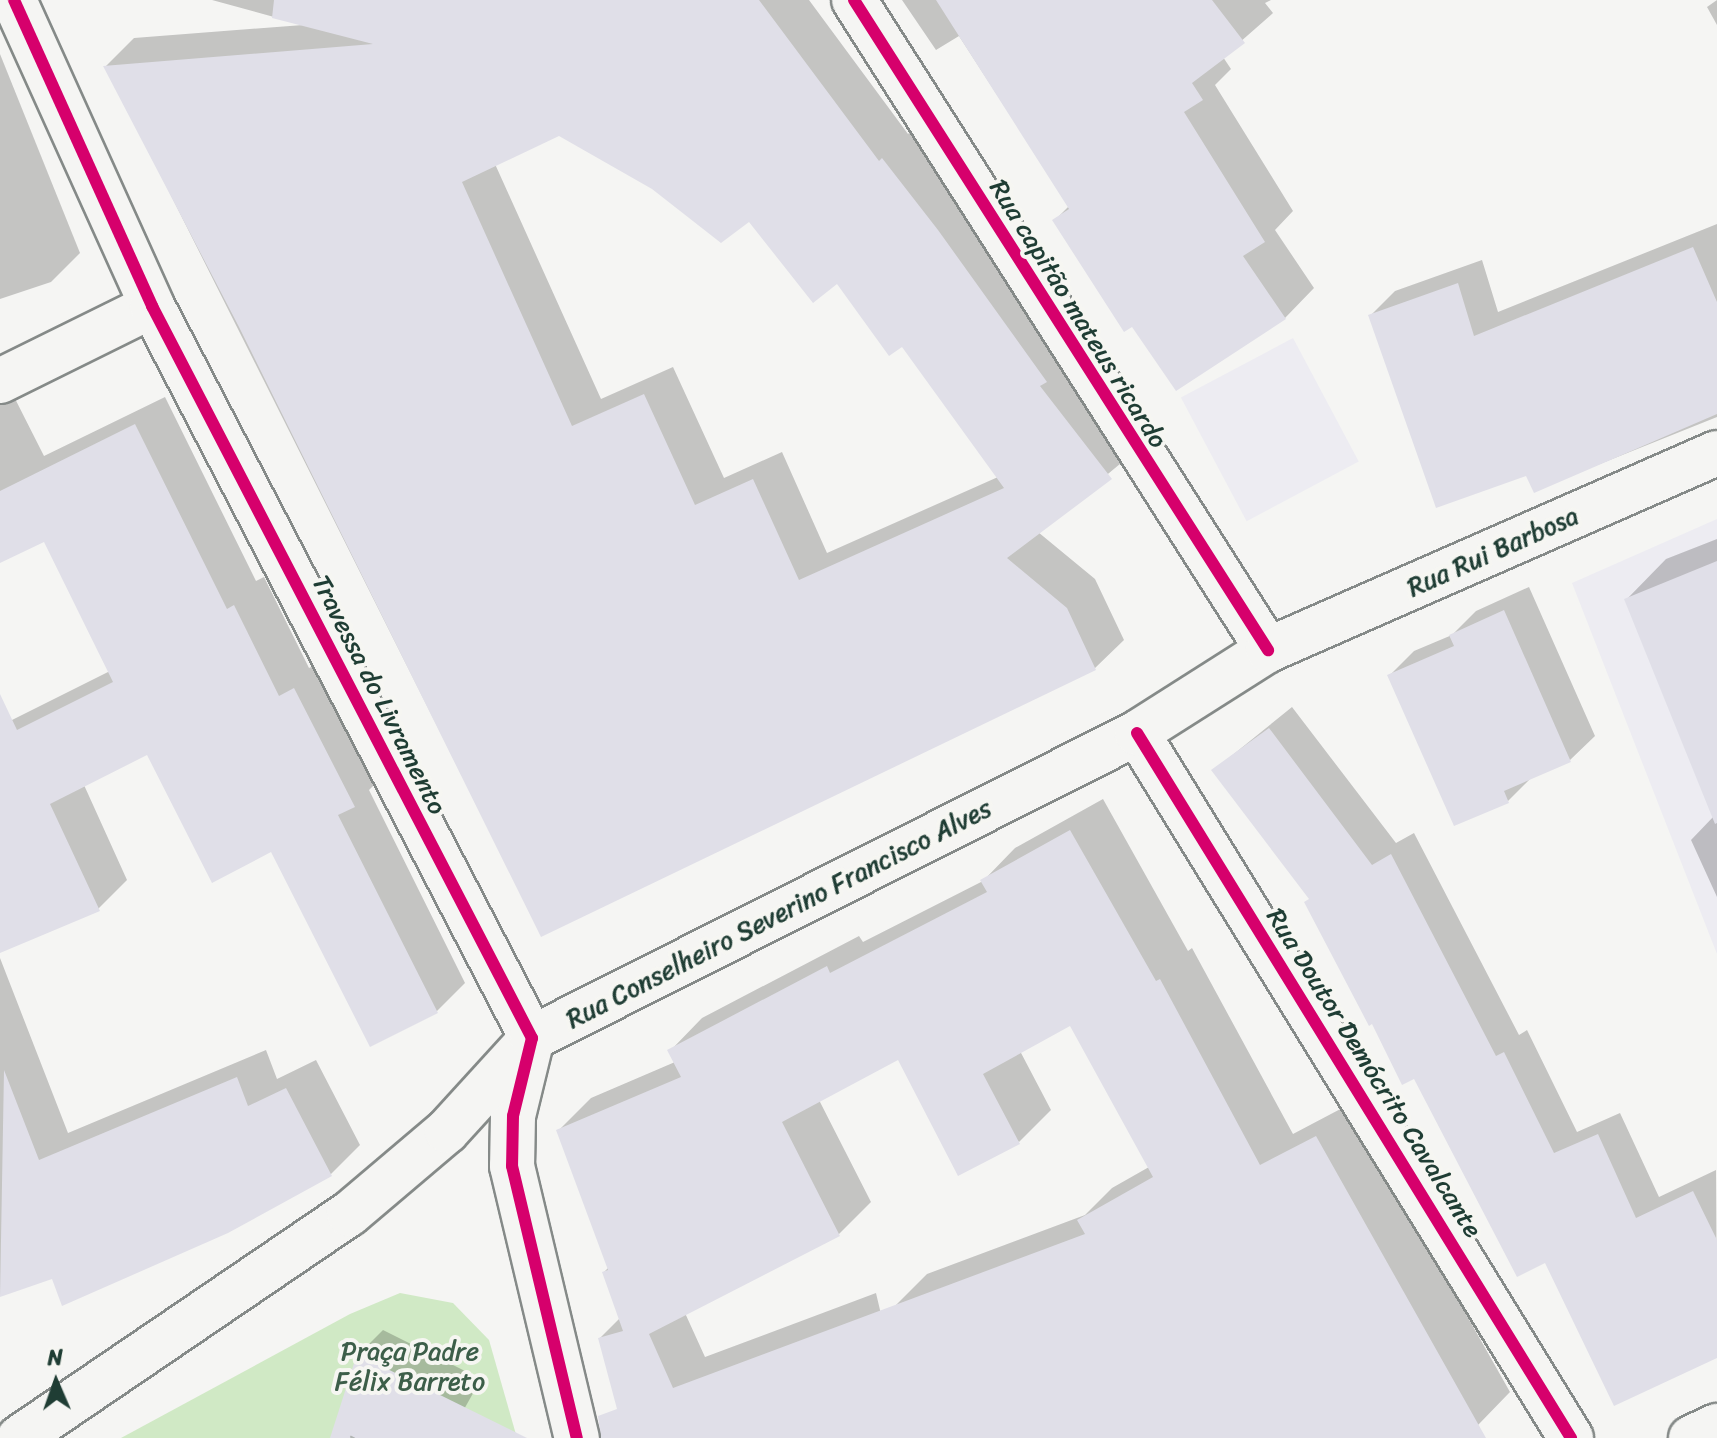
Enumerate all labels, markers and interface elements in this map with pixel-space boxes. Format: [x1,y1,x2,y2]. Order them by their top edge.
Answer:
street label: Rua capitão mateus ricardo [983,174,1173,454]
street label: Rua Rui Barbosa [1403,500,1583,604]
street label: Travessa do Livramento [305,571,453,819]
street label: Rua Conselheiro Severino Francisco Alves [561,793,997,1035]
street label: Rua Doutor Demócrito Cavalcante [1259,902,1489,1244]
park label: Praça Padre Félix Barreto [335,1336,485,1398]
text: N [47,1338,63,1377]
north arrow [16,1342,96,1422]

